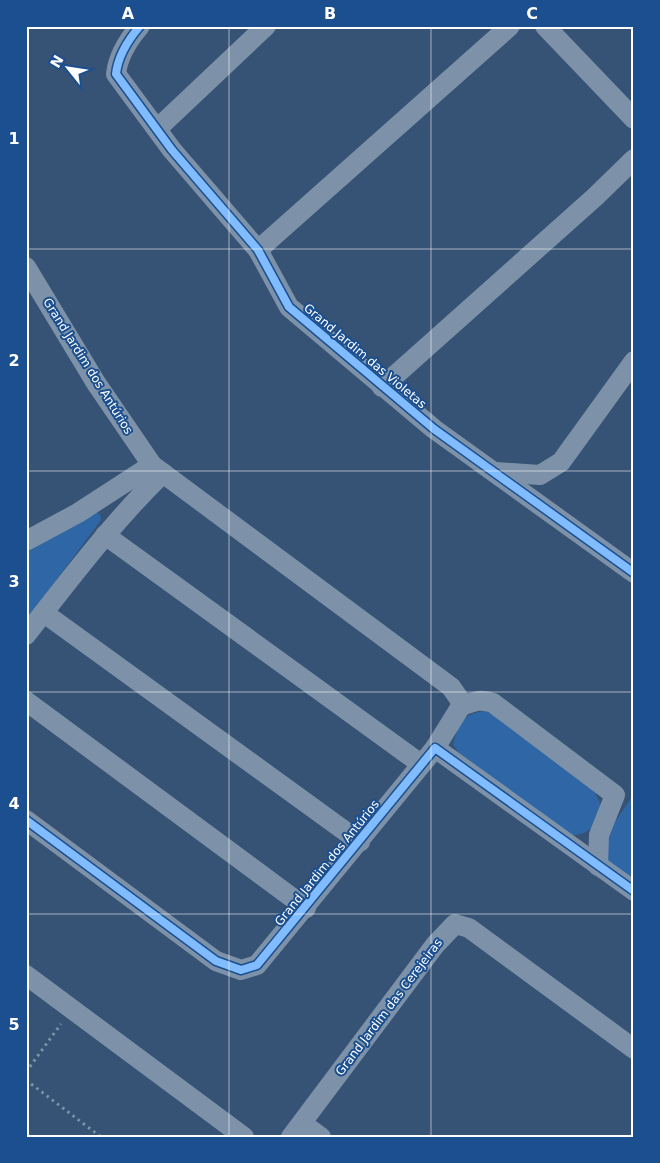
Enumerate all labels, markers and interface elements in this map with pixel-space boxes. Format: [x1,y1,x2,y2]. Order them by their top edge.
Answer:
text: A [122,4,135,23]
text: B [324,4,336,23]
text: C [526,4,538,23]
north arrow [42,42,92,92]
text: N [47,52,67,71]
text: 1 [8,129,20,148]
street label: Grand Jardim dos Antúrios [40,295,136,437]
street label: Grand Jardim das Violetas [301,301,429,411]
text: 2 [8,351,20,370]
text: 3 [8,572,20,591]
text: 4 [8,794,20,813]
street label: Grand Jardim dos Antúrios [272,797,382,929]
street label: Grand Jardim das Cerejeiras [333,936,445,1078]
text: 5 [8,1015,20,1034]

